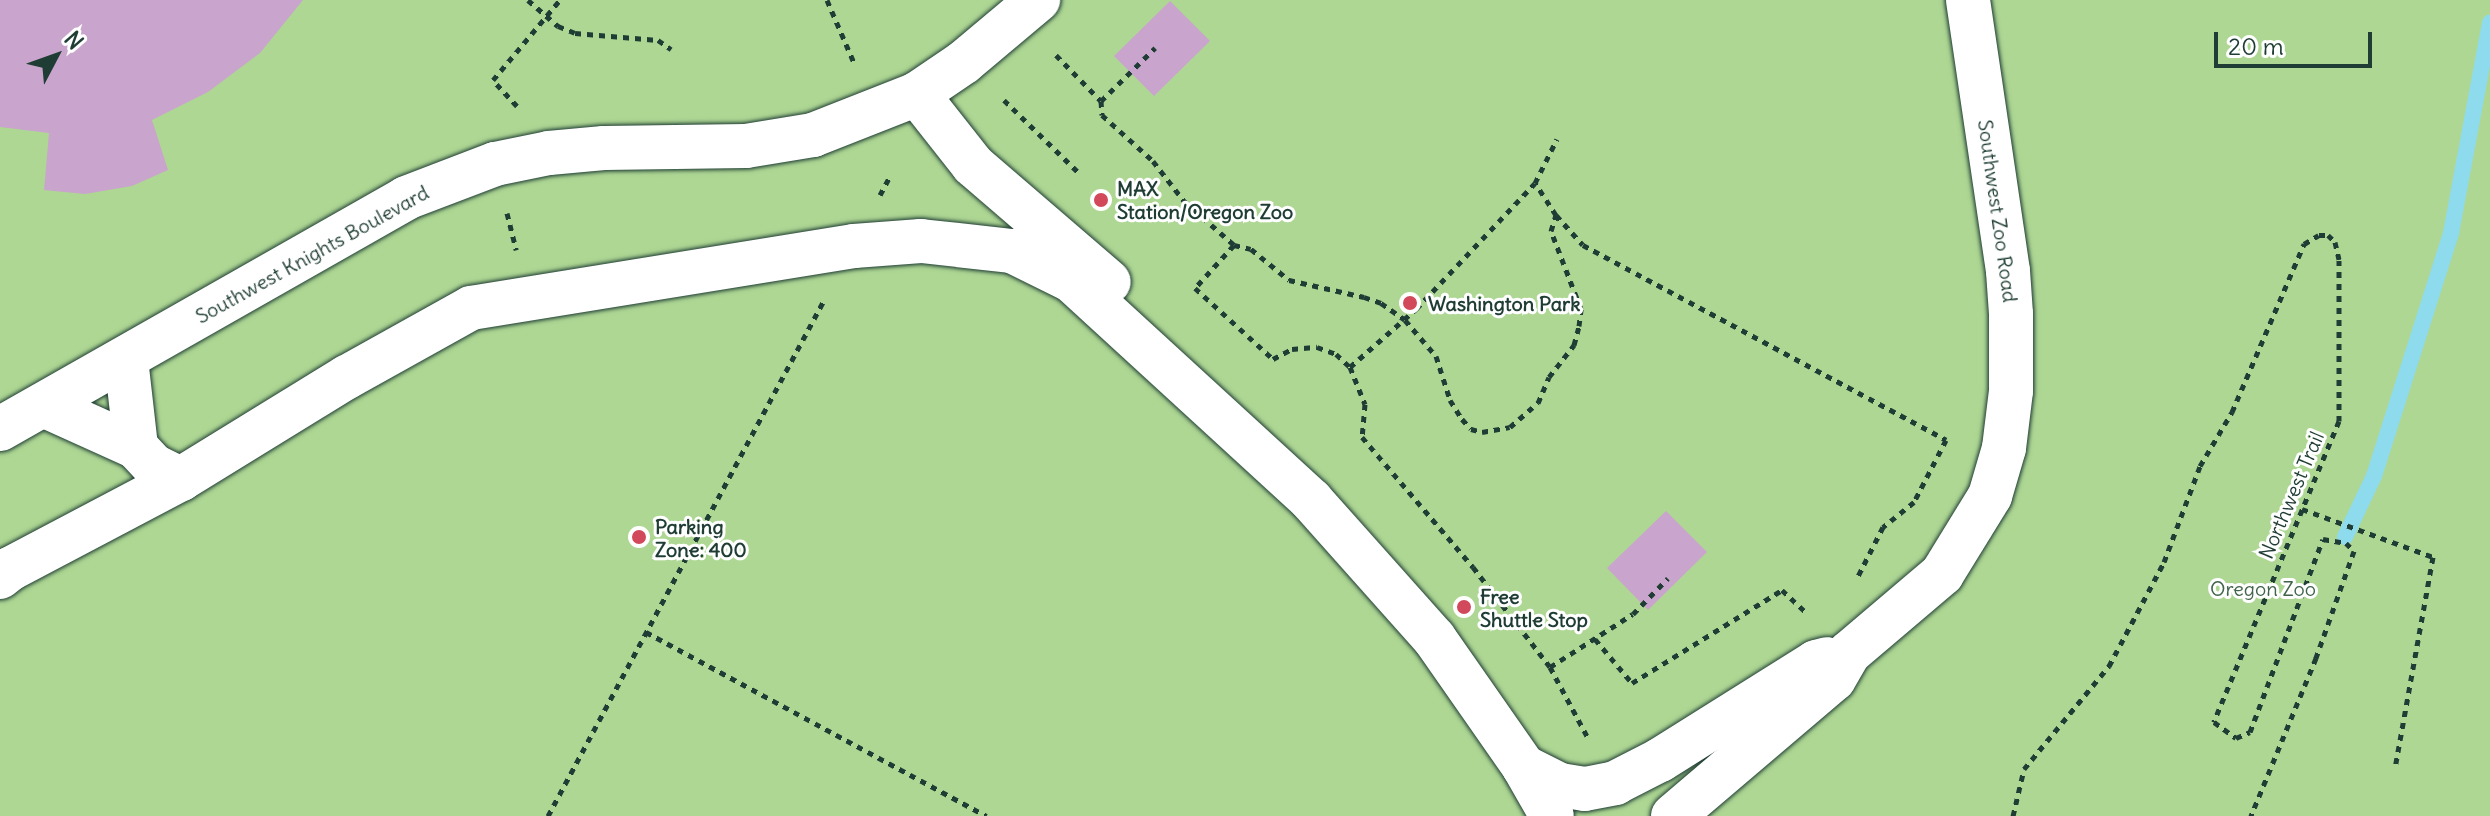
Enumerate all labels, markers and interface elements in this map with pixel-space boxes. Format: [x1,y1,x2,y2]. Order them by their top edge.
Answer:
north arrow [16,16,96,96]
scale bar [2218,16,2376,66]
text: N [59,25,90,55]
text: 20 m [2228,31,2284,61]
street label: Southwest Zoo Road [1973,118,2023,304]
place label: MAX Station/Oregon Zoo [1117,176,1293,223]
street label: Southwest Knights Boulevard [191,180,433,328]
marker: MAX Station/Oregon Zoo [1092,191,1110,209]
place label: Washington Park [1428,291,1580,315]
marker: Washington Park [1399,292,1421,314]
street label: Northwest Trail [2253,428,2329,562]
place label: Parking Zone: 400 [655,514,747,561]
marker: Parking Zone: 400 [630,528,648,546]
park label: Oregon Zoo [2210,576,2316,600]
place label: Free Shuttle Stop [1480,584,1588,631]
marker: Free Shuttle Stop [1455,598,1473,616]

